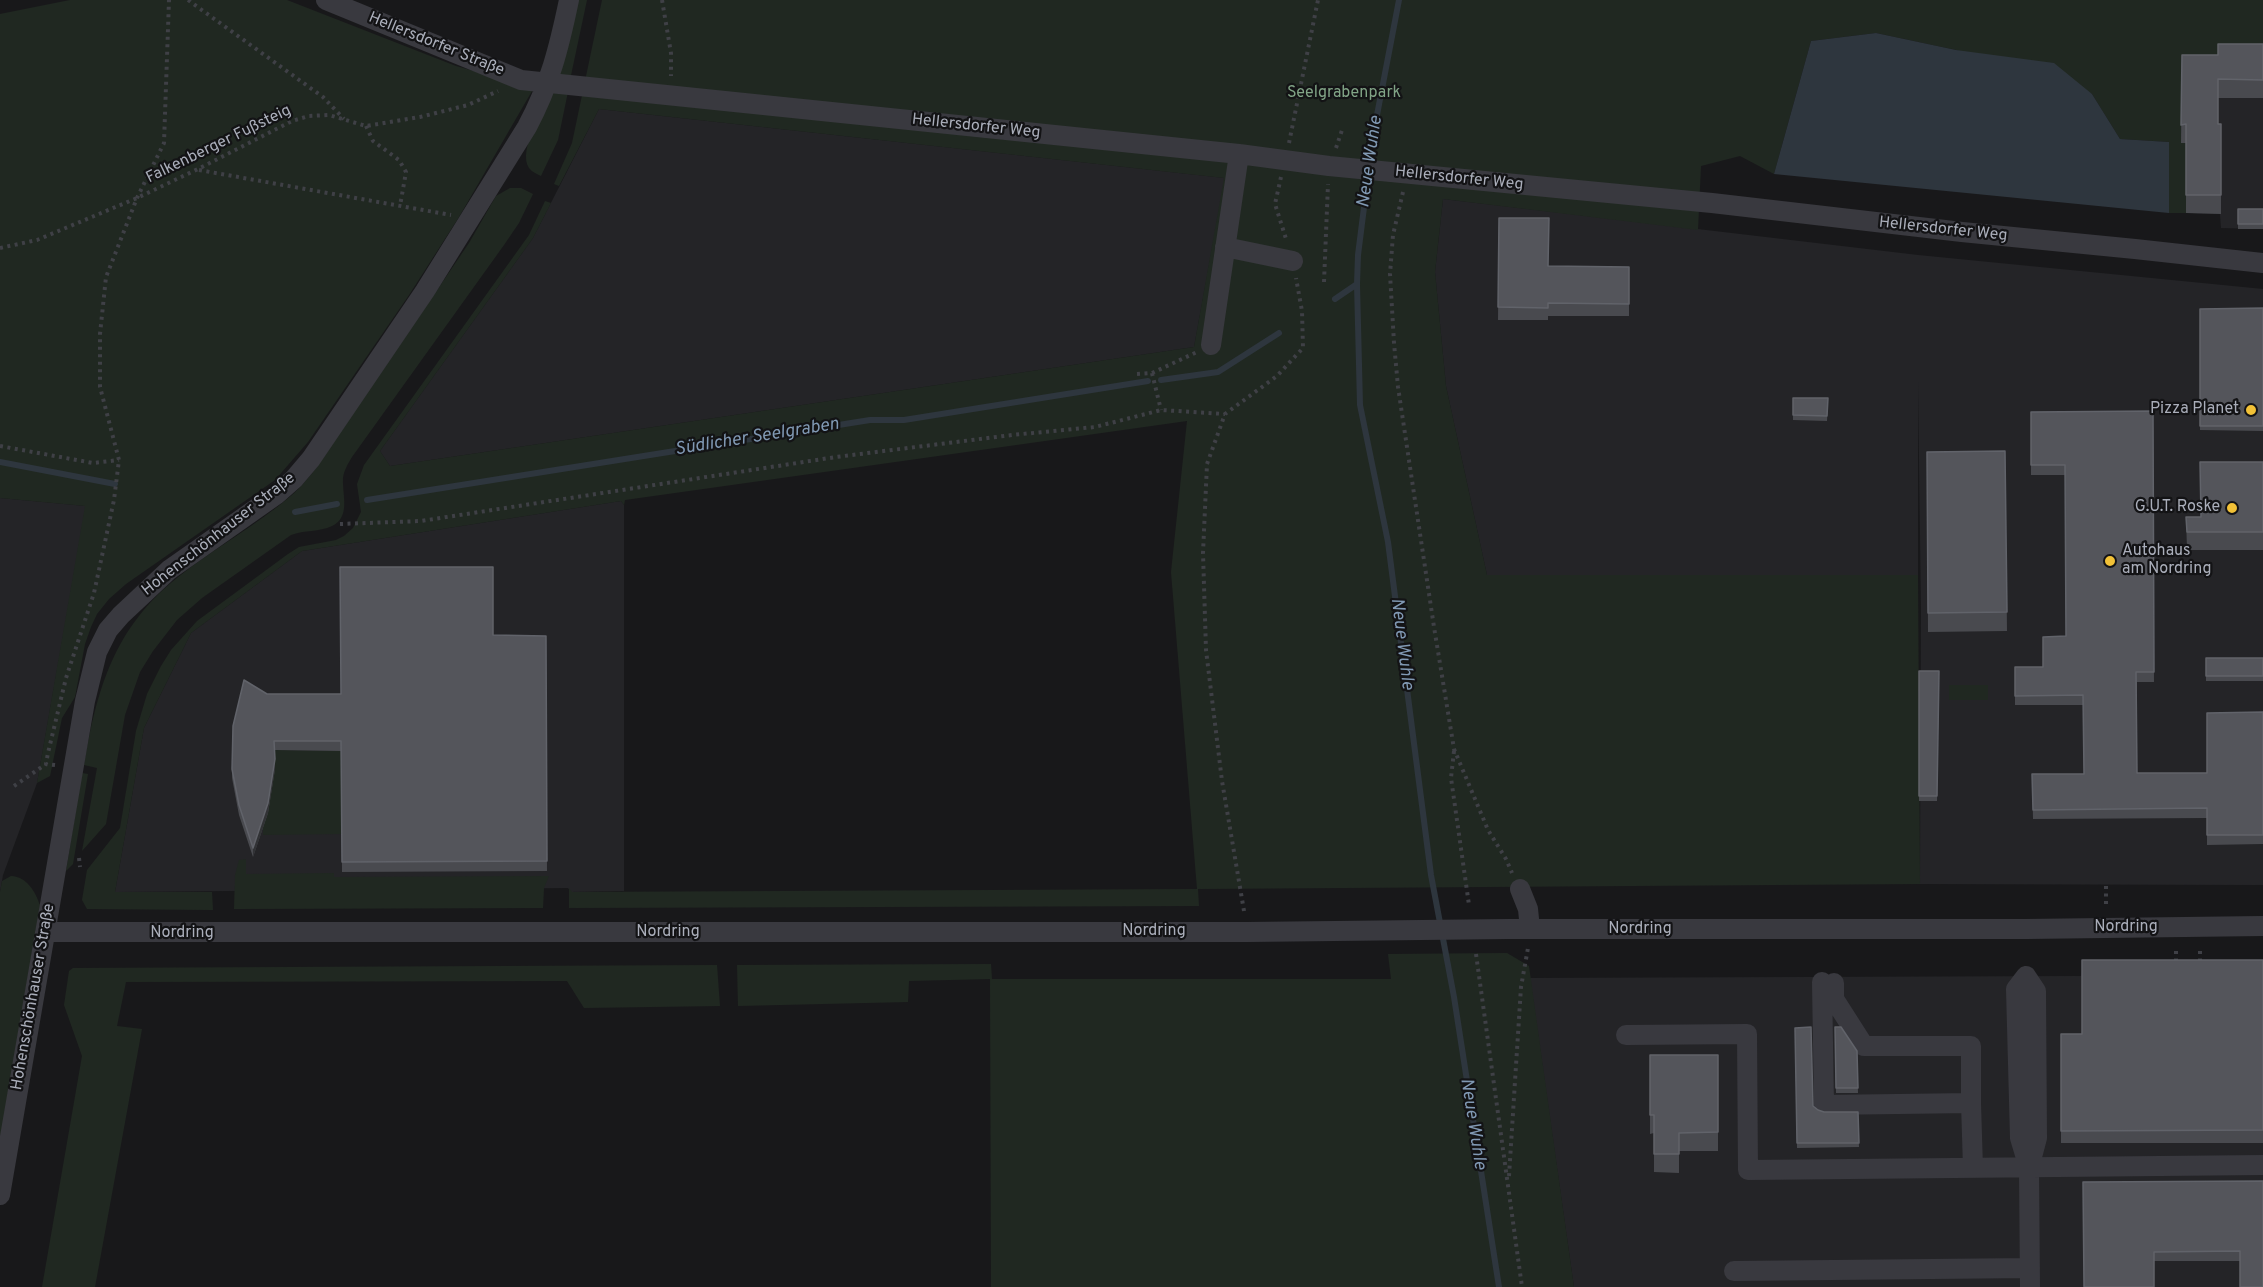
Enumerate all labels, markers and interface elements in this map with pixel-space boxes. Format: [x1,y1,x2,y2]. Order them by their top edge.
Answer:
street label: Hellersdorfer Straße [365,9,507,81]
park label: Seelgrabenpark [1287,84,1401,104]
street label: Falkenberger Fußsteig [143,102,295,188]
street label: Hellersdorfer Weg [911,111,1041,143]
water label: Neue Wuhle [1354,115,1388,209]
street label: Hellersdorfer Weg [1394,163,1524,195]
street label: Hellersdorfer Weg [1878,214,2008,246]
place label: Pizza Planet [2150,400,2239,420]
marker: Pizza Planet [2244,403,2258,417]
water label: Südlicher Seelgraben [673,414,841,462]
street label: Hohenschönhauser Straße [139,469,299,601]
place label: G.U.T. Roske [2135,498,2220,518]
marker: G.U.T. Roske [2225,501,2239,515]
place label: Autohaus am Nordring [2122,542,2211,580]
marker: Autohaus am Nordring [2103,554,2117,568]
water label: Neue Wuhle [1385,597,1417,691]
street label: Hohenschönhauser Straße [8,902,60,1092]
street label: Nordring [2094,918,2158,938]
street label: Nordring [1608,920,1672,940]
street label: Nordring [1122,922,1186,942]
street label: Nordring [636,923,700,943]
street label: Nordring [150,924,214,944]
water label: Neue Wuhle [1454,1077,1490,1171]

